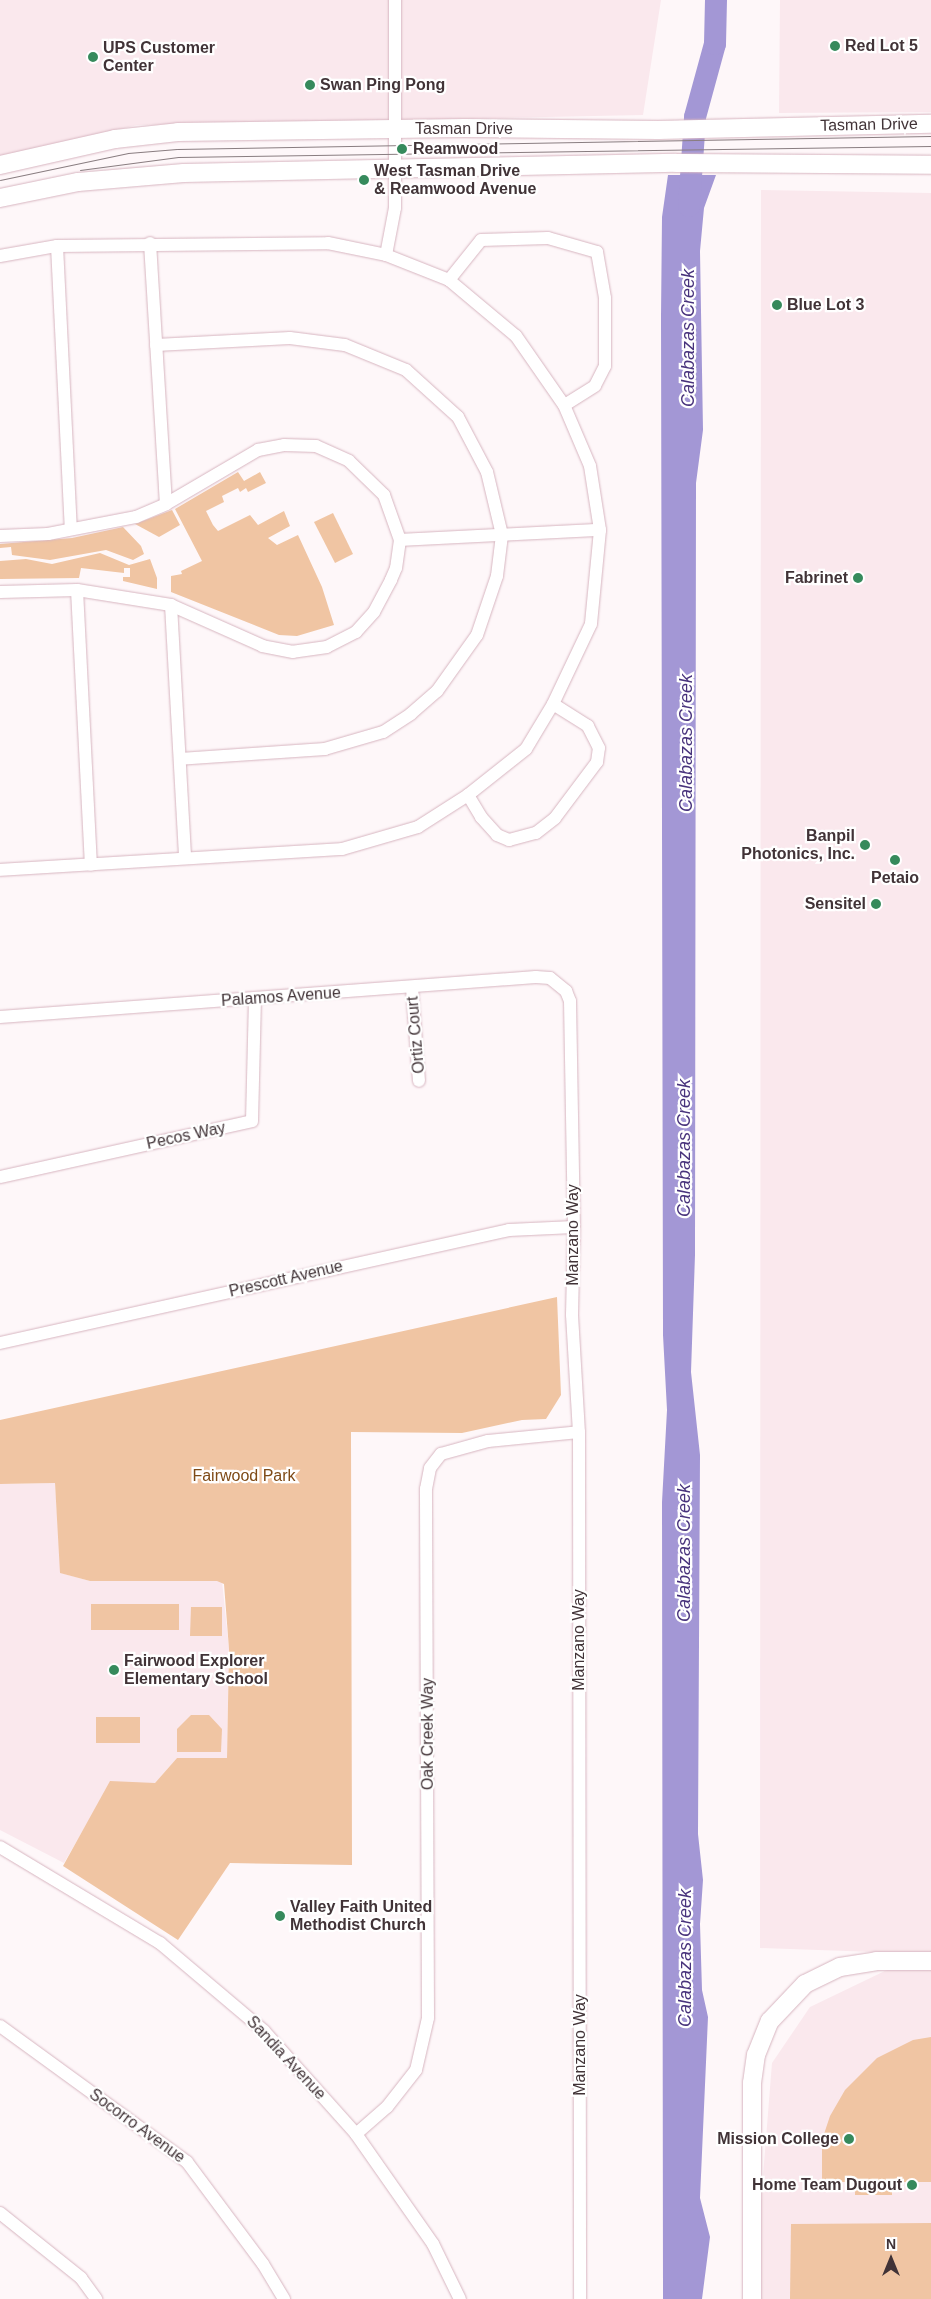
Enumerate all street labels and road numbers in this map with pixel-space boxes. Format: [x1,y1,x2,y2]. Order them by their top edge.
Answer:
street label: Tasman Drive [820,115,918,135]
street label: Tasman Drive [415,119,513,139]
street label: Palamos Avenue [220,983,342,1011]
street label: Ortiz Court [403,996,429,1074]
street label: Pecos Way [145,1118,227,1154]
street label: Manzano Way [563,1184,583,1286]
street label: Prescott Avenue [227,1256,345,1302]
street label: Manzano Way [569,1589,589,1691]
street label: Oak Creek Way [418,1678,438,1790]
street label: Manzano Way [570,1994,590,2096]
street label: Sandia Avenue [242,2012,330,2104]
street label: Socorro Avenue [85,2085,189,2167]

